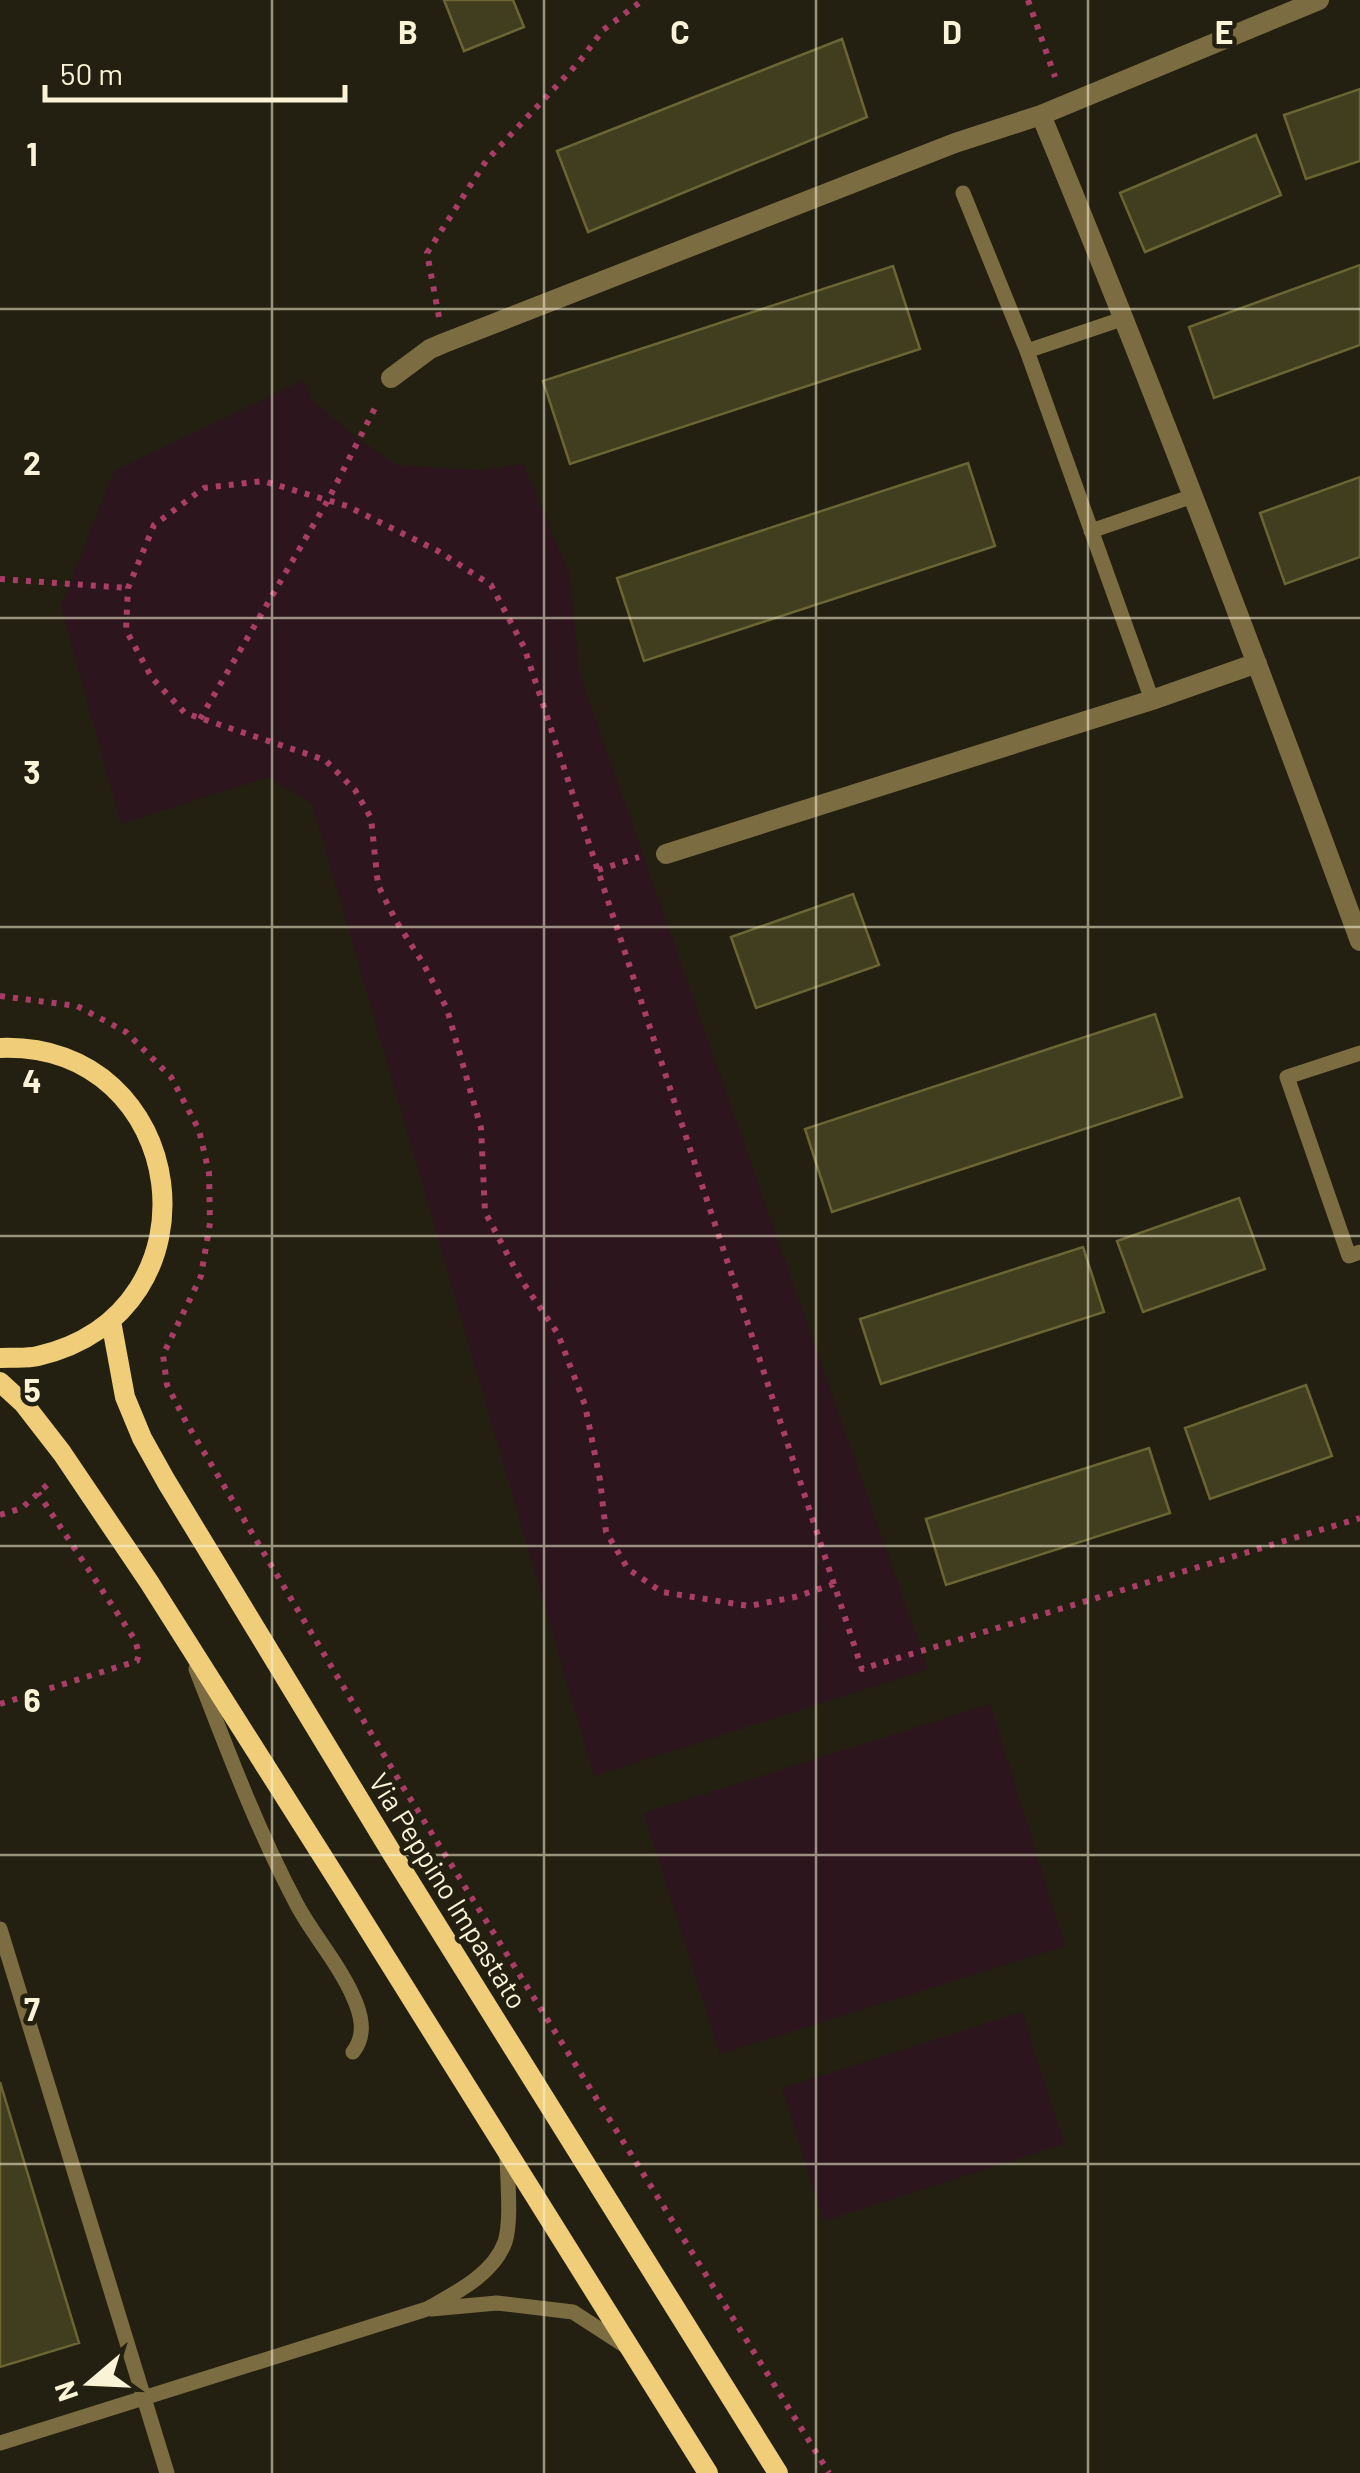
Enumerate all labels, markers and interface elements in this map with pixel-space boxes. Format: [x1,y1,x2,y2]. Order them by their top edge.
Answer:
text: B [398,12,418,50]
text: C [670,12,690,50]
text: D [942,12,962,50]
text: E [1215,12,1233,50]
scale bar [45,40,345,102]
text: 50 m [60,55,123,91]
text: 1 [26,134,38,172]
text: 2 [23,443,41,481]
text: 3 [23,752,41,790]
text: 4 [22,1061,42,1099]
text: 5 [23,1370,41,1408]
text: 6 [23,1680,41,1718]
street label: Via Peppino Impastato [363,1766,535,2015]
text: 7 [24,1989,40,2027]
north arrow [40,2333,140,2433]
text: N [46,2377,85,2406]

